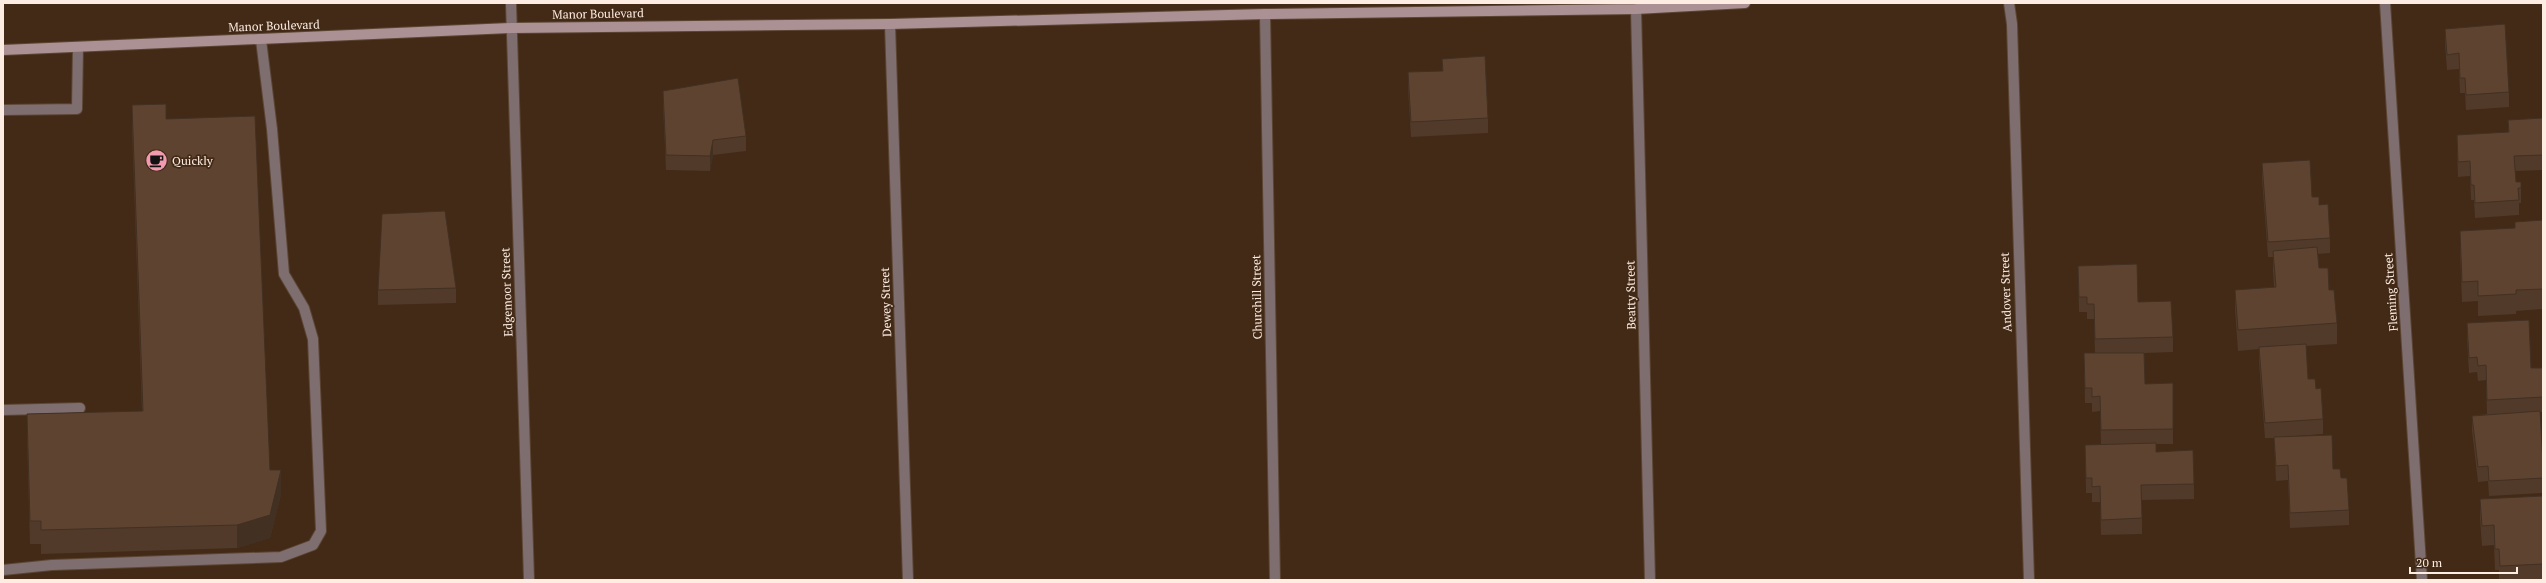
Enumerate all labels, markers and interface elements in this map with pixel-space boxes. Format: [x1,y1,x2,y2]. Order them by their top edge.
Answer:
street label: Manor Boulevard [552,5,644,22]
street label: Manor Boulevard [228,16,320,35]
cafe icon: Quickly [144,148,170,174]
place label: Quickly [172,153,214,168]
street label: Edgemoor Street [497,247,516,337]
street label: Andover Street [1997,251,2014,332]
street label: Fleming Street [2380,252,2401,332]
street label: Churchill Street [1248,254,1265,339]
street label: Beatty Street [1622,260,1639,330]
street label: Dewey Street [877,266,894,337]
scale bar [2410,549,2517,575]
text: 20 m [2416,555,2443,570]

